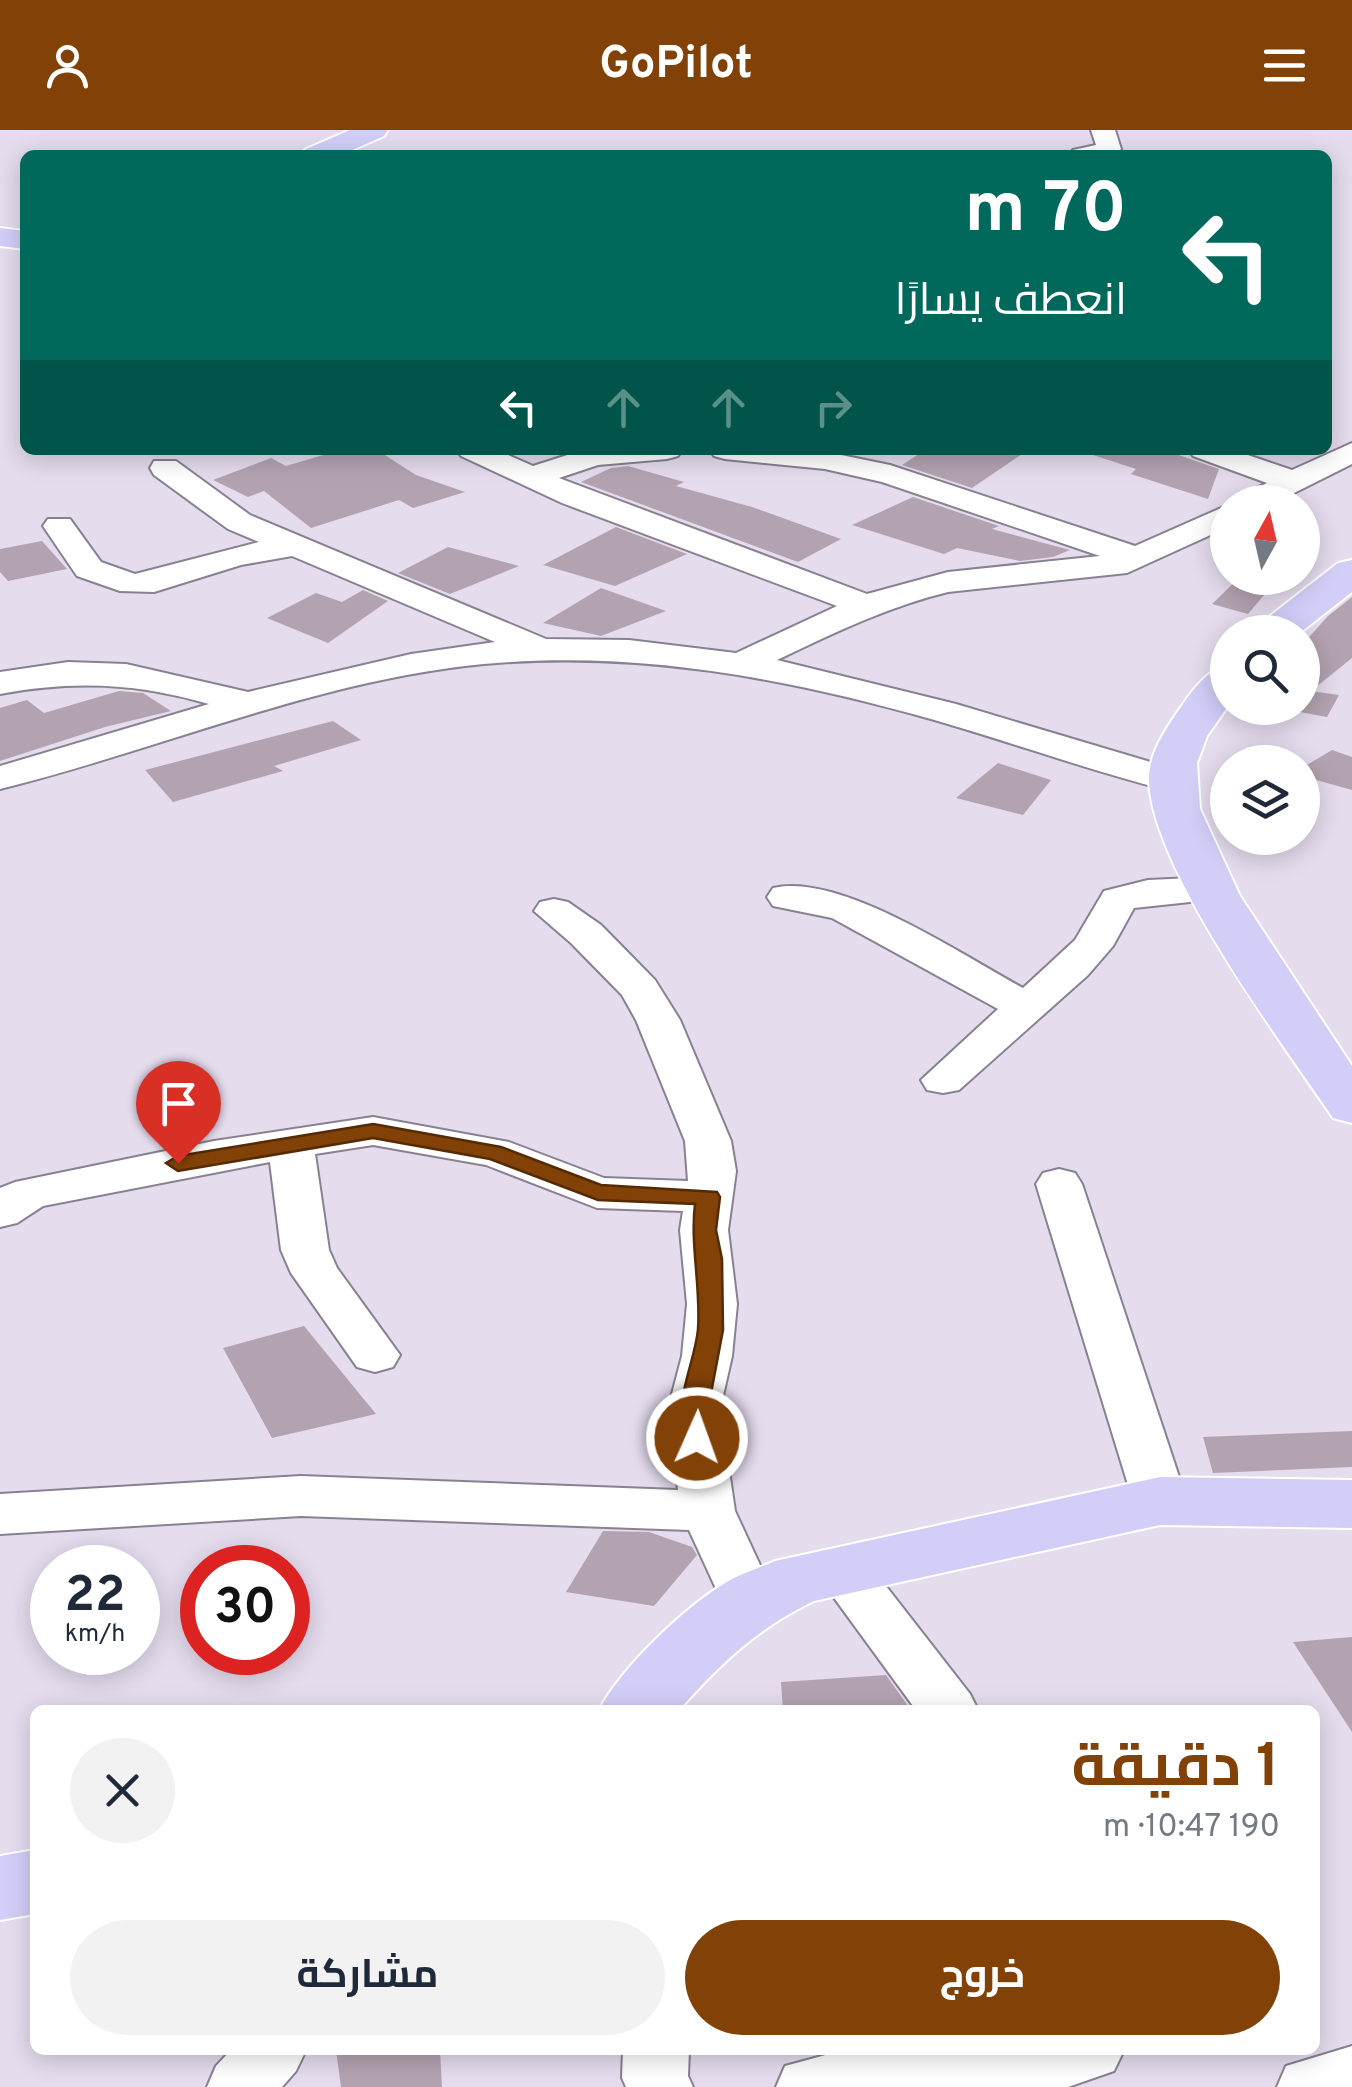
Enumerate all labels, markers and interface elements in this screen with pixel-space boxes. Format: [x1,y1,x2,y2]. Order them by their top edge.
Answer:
text: GoPilot [599,37,753,94]
icon: person [40,38,95,93]
icon: menu [1257,38,1312,93]
text: 70 m [964,168,1127,257]
icon: left [1162,190,1292,320]
text: انعطف يسارًا [895,274,1127,331]
icon: left [491,380,546,435]
icon: ahead [596,380,651,435]
icon: ahead [701,380,756,435]
icon: right [806,380,861,435]
north arrow [1210,485,1320,595]
map controls [1210,485,1320,855]
button: search [1210,615,1320,725]
button: layers [1210,745,1320,855]
pin [136,1061,221,1164]
icon: arrive [151,1076,206,1131]
position arrow [645,1386,749,1490]
speed limit sign: 30 [180,1545,310,1675]
text: 22 [64,1566,126,1629]
text: km/h [65,1619,125,1651]
text: 1 دقيقة [1071,1732,1280,1808]
button: close [70,1738,175,1843]
text: 190 m · 10:47 [1103,1808,1280,1848]
button: مشاركة [70,1920,665,2035]
button: خروج [685,1920,1280,2035]

